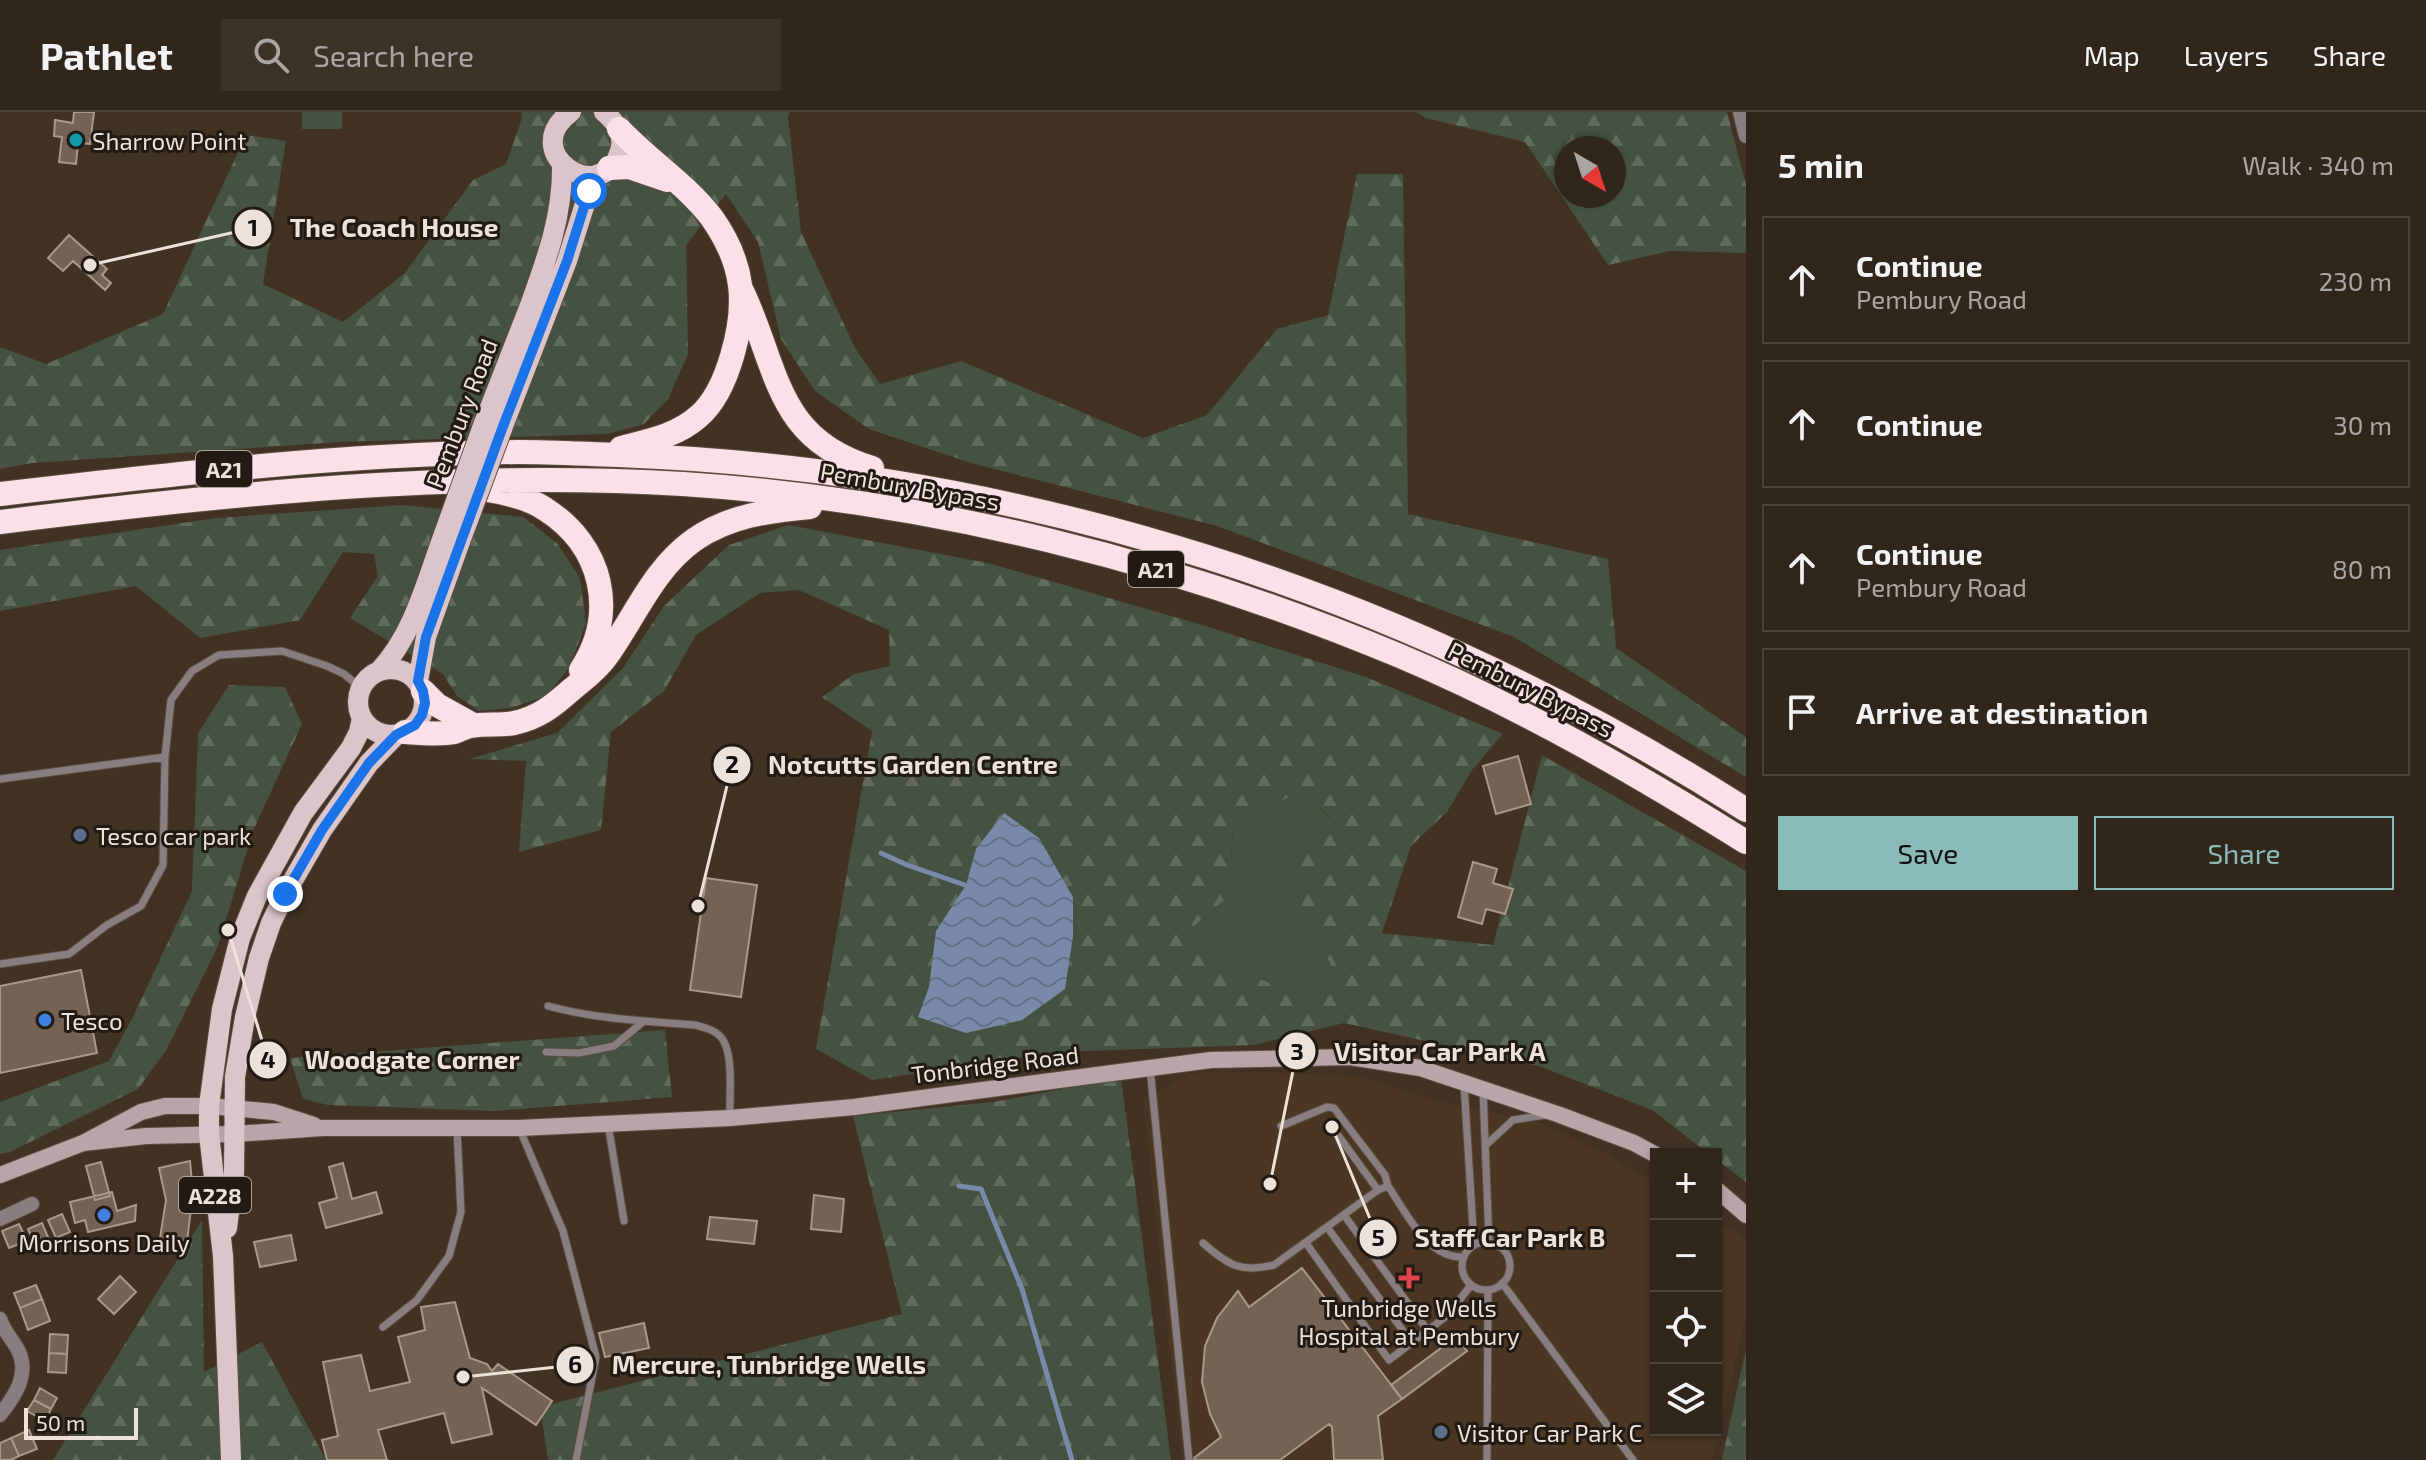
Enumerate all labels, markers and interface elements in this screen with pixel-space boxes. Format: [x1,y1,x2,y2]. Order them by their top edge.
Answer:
search box [221,19,781,91]
text: Pathlet [40,32,173,78]
icon: search [249,33,293,77]
text: Search here [313,37,474,73]
text: Map [2084,38,2140,72]
text: Layers [2184,38,2269,72]
text: Share [2313,38,2386,72]
place label: Sharrow Point [92,126,246,155]
marker: Sharrow Point [67,131,85,149]
north arrow [1554,136,1626,208]
text: 5 min [1778,144,1864,185]
text: Walk · 340 m [2242,149,2394,180]
route start [571,173,607,209]
callout: The Coach House [233,203,514,253]
text: The Coach House [290,211,498,242]
text: 1 [248,212,258,241]
text: Continue [1856,247,1983,283]
icon: ahead [1780,258,1824,302]
text: 230 m [2319,265,2392,296]
text: Pembury Road [1856,283,2027,314]
street label: Pembury Road [419,334,503,492]
icon: ahead [1780,402,1824,446]
text: Continue [1856,406,1983,442]
text: 30 m [2333,409,2392,440]
road number: A21 [196,451,252,487]
street label: Pembury Bypass [818,456,1002,516]
text: Continue [1856,535,1983,571]
icon: ahead [1780,546,1824,590]
road number: A21 [1128,551,1184,587]
text: 80 m [2332,553,2392,584]
text: Pembury Road [1856,571,2027,602]
street label: Pembury Bypass [1444,635,1618,743]
icon: arrive [1780,690,1824,734]
text: Arrive at destination [1856,694,2148,730]
callout: Notcutts Garden Centre [712,740,1074,790]
text: Notcutts Garden Centre [768,748,1058,779]
text: 2 [725,749,739,778]
button: Save [1778,816,2078,890]
button: Share [2094,816,2394,890]
place label: Tesco car park [96,821,251,850]
marker: Tesco car park [71,826,89,844]
route end [267,876,303,912]
place label: Tesco [61,1006,123,1035]
marker: Tesco [36,1011,54,1029]
callout: Visitor Car Park A [1277,1026,1562,1076]
callout: Woodgate Corner [248,1035,535,1085]
text: Visitor Car Park A [1334,1035,1546,1066]
text: 3 [1290,1036,1304,1065]
street label: Tonbridge Road [910,1039,1080,1089]
text: Woodgate Corner [304,1043,520,1074]
text: 4 [260,1044,276,1073]
map controls [1650,1148,1722,1436]
button: + [1650,1148,1722,1220]
road number: A228 [179,1177,251,1213]
marker: Morrisons Daily [95,1206,113,1224]
callout: Staff Car Park B [1358,1213,1622,1263]
button: − [1650,1220,1722,1292]
text: Staff Car Park B [1415,1221,1605,1252]
text: 5 [1371,1222,1385,1251]
place label: Morrisons Daily [18,1228,190,1257]
marker: Tunbridge Wells Hospital at Pembury [1398,1267,1420,1289]
button: locate [1650,1292,1722,1364]
place label: Tunbridge Wells Hospital at Pembury [1298,1293,1520,1350]
callout: Mercure, Tunbridge Wells [555,1340,942,1390]
text: Mercure, Tunbridge Wells [612,1348,926,1379]
text: 6 [568,1349,582,1378]
button: layers [1650,1364,1722,1436]
scale bar [24,1404,138,1440]
text: 50 m [36,1409,85,1435]
place label: Visitor Car Park C [1457,1418,1642,1447]
marker: Visitor Car Park C [1432,1423,1450,1441]

